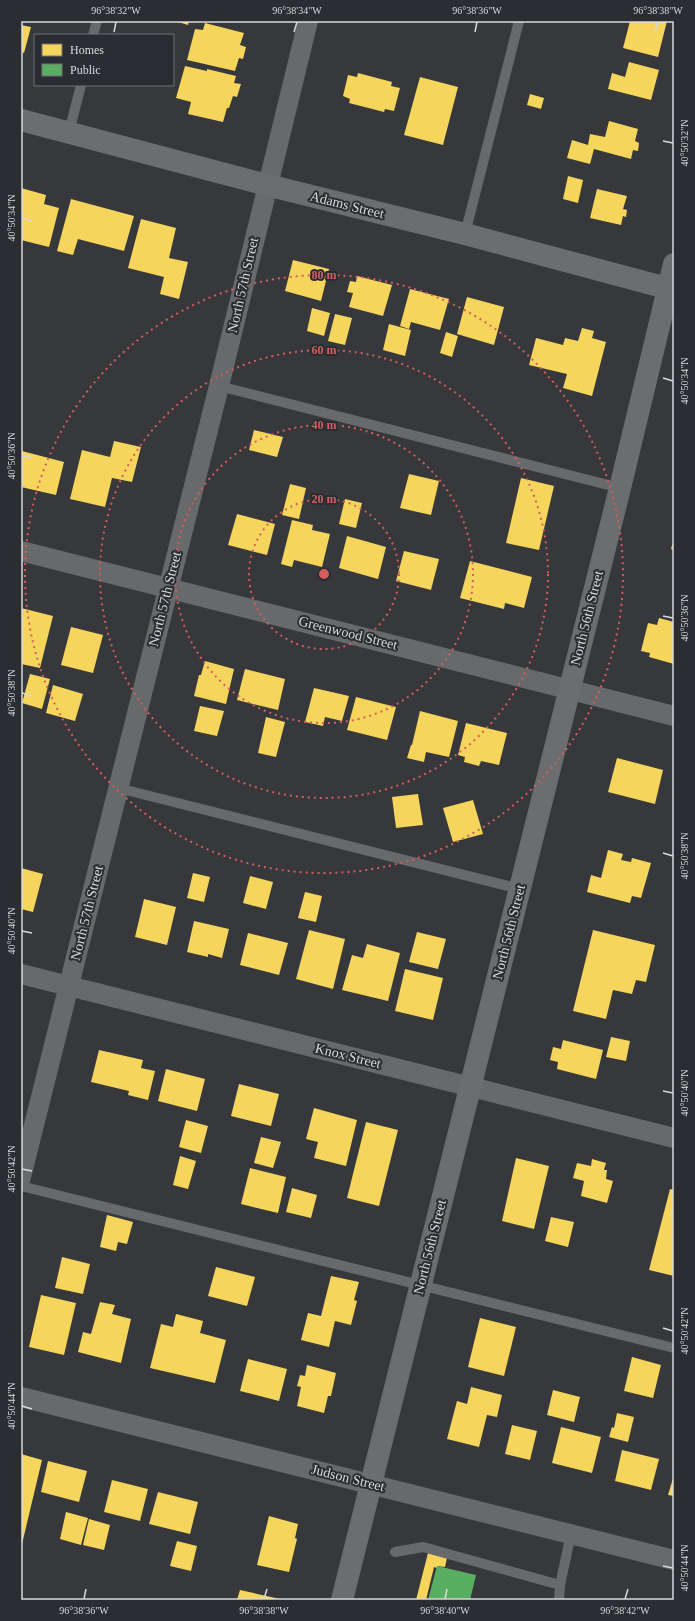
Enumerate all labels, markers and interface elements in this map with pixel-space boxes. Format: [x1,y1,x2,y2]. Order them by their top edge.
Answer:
text: 96°38'32"W [91,5,141,16]
text: 96°38'34"W [272,5,322,16]
text: 96°38'36"W [452,5,502,16]
text: 96°38'38"W [633,5,683,16]
legend [34,34,174,86]
text: Homes [70,43,104,57]
text: Public [70,63,101,77]
text: 40°50'32"N [679,119,690,167]
street label: Adams Street [308,189,386,221]
text: 40°50'34"N [6,194,17,242]
street label: North 57th Street [225,236,261,334]
text: 80 m [312,268,337,282]
text: 60 m [312,343,337,357]
text: 40°50'34"N [679,357,690,405]
text: 40 m [312,418,337,432]
text: 40°50'36"N [6,432,17,480]
text: 20 m [312,492,337,506]
street label: North 57th Street [146,550,184,648]
centre of rings [317,567,331,581]
street label: North 56th Street [568,569,606,667]
text: 40°50'36"N [679,594,690,642]
street label: Greenwood Street [297,613,399,653]
text: 40°50'38"N [6,669,17,717]
text: 40°50'38"N [679,832,690,880]
street label: North 57th Street [68,864,106,962]
street label: North 56th Street [490,883,528,981]
text: 40°50'40"N [6,907,17,955]
street label: Knox Street [314,1041,383,1071]
text: 40°50'40"N [679,1069,690,1117]
text: 40°50'42"N [6,1145,17,1193]
street label: North 56th Street [411,1198,449,1296]
text: 40°50'42"N [679,1307,690,1355]
text: 40°50'44"N [6,1382,17,1430]
street label: Judson Street [310,1462,386,1494]
text: 40°50'44"N [679,1544,690,1592]
text: 96°38'36"W [59,1605,109,1616]
text: 96°38'38"W [239,1605,289,1616]
text: 96°38'40"W [420,1605,470,1616]
text: 96°38'42"W [600,1605,650,1616]

